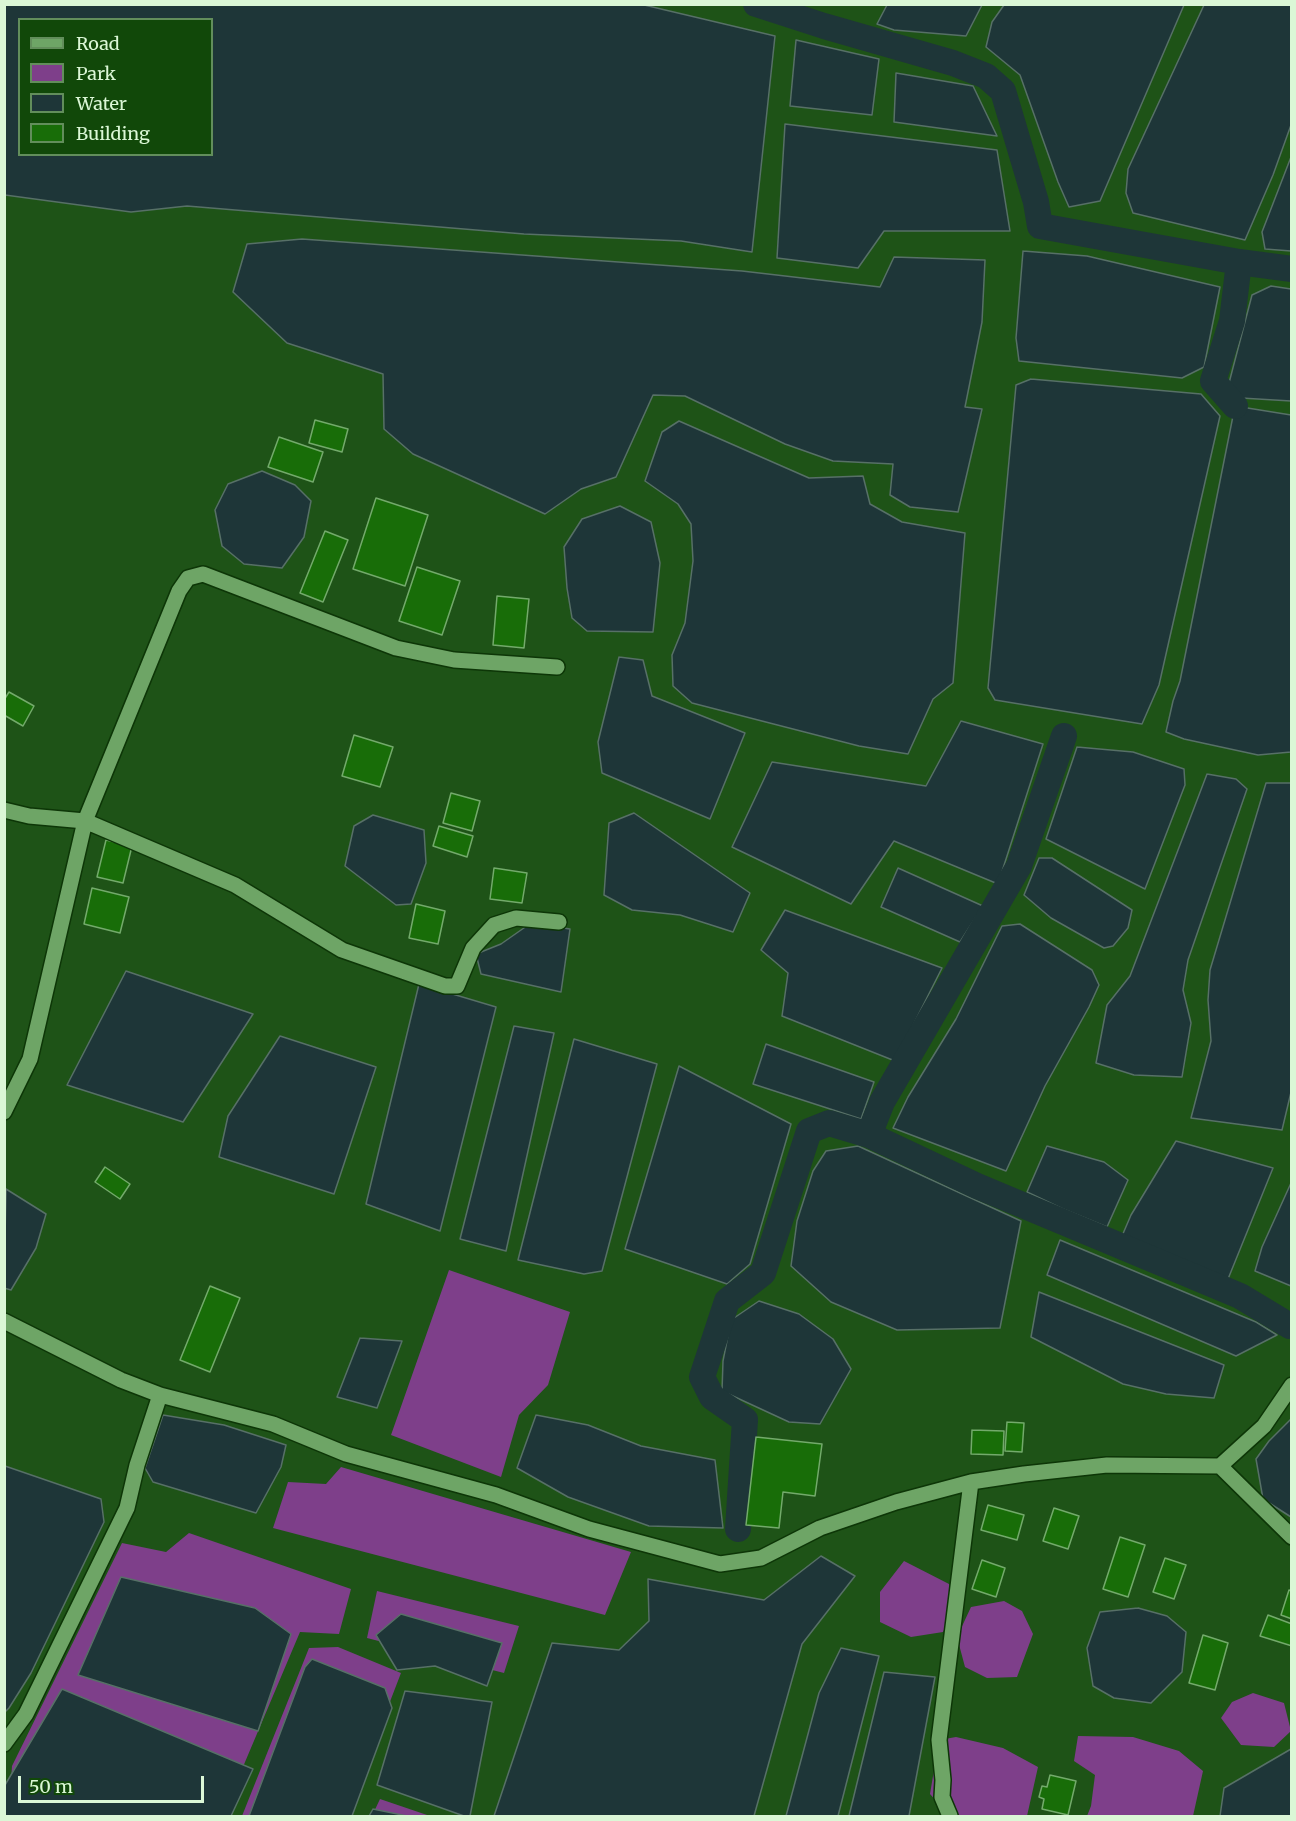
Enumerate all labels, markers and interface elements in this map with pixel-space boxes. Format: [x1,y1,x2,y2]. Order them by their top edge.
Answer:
legend [18,18,213,156]
text: Road [76,32,120,55]
text: Park [76,62,116,85]
text: Water [76,92,127,115]
text: Building [76,122,150,145]
scale bar [21,1764,207,1802]
text: 50 m [29,1775,73,1798]

